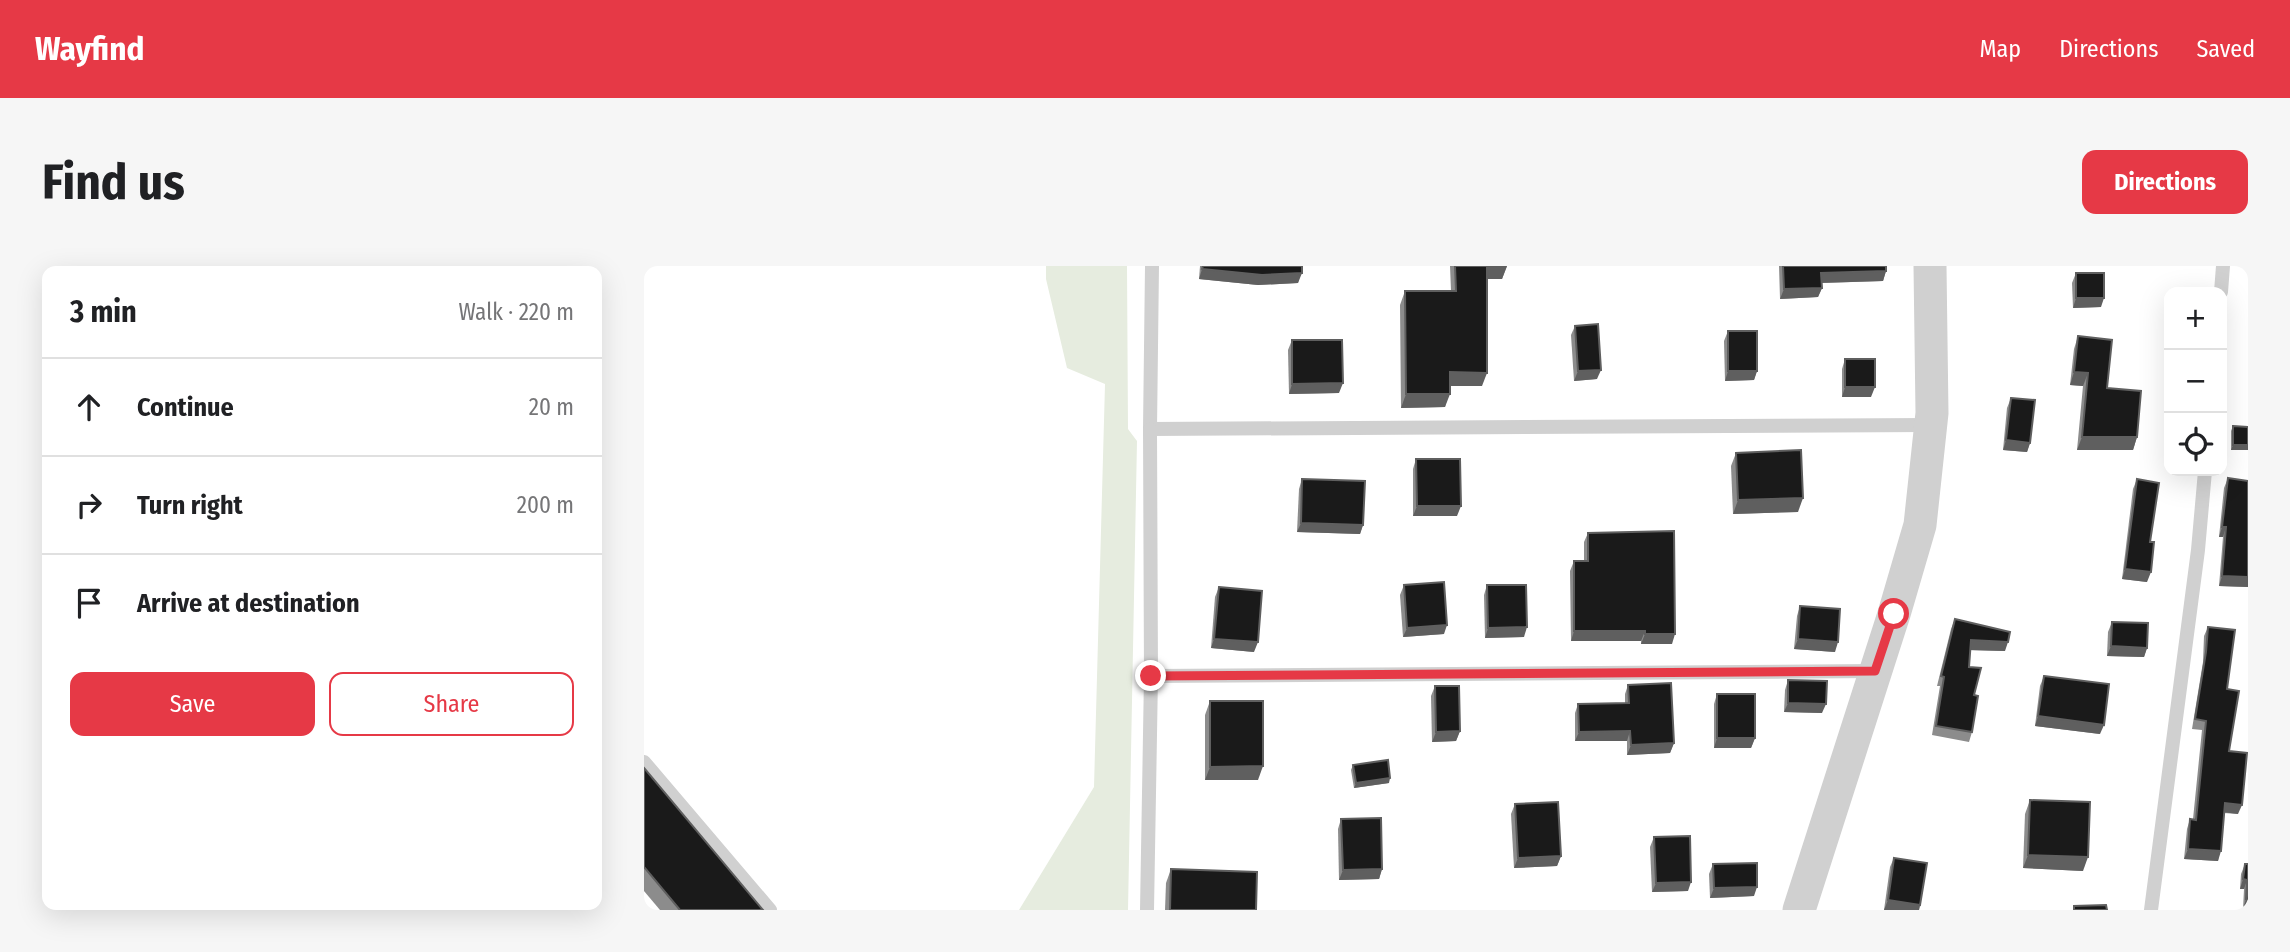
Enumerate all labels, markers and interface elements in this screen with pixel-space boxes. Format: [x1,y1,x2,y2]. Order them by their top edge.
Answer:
text: Wayfind [35,29,144,69]
text: Map [1980,35,2021,63]
text: Directions [2059,35,2158,63]
text: Saved [2196,35,2255,63]
button: Directions [2082,150,2248,214]
text: Find us [42,153,185,212]
map controls [2164,287,2227,476]
button: + [2164,287,2227,350]
text: 3 min [70,294,137,330]
text: Walk · 220 m [459,298,574,326]
button: − [2164,350,2227,413]
icon: ahead [70,388,108,426]
text: Continue [137,392,234,423]
text: 20 m [529,393,574,421]
button: locate [2164,413,2227,476]
icon: right [70,486,108,524]
text: Turn right [137,490,243,521]
text: 200 m [517,491,574,519]
icon: arrive [70,584,108,622]
text: Arrive at destination [137,588,360,619]
route start [1878,598,1909,629]
route end [1135,660,1166,691]
button: Save [70,672,315,736]
button: Share [329,672,574,736]

